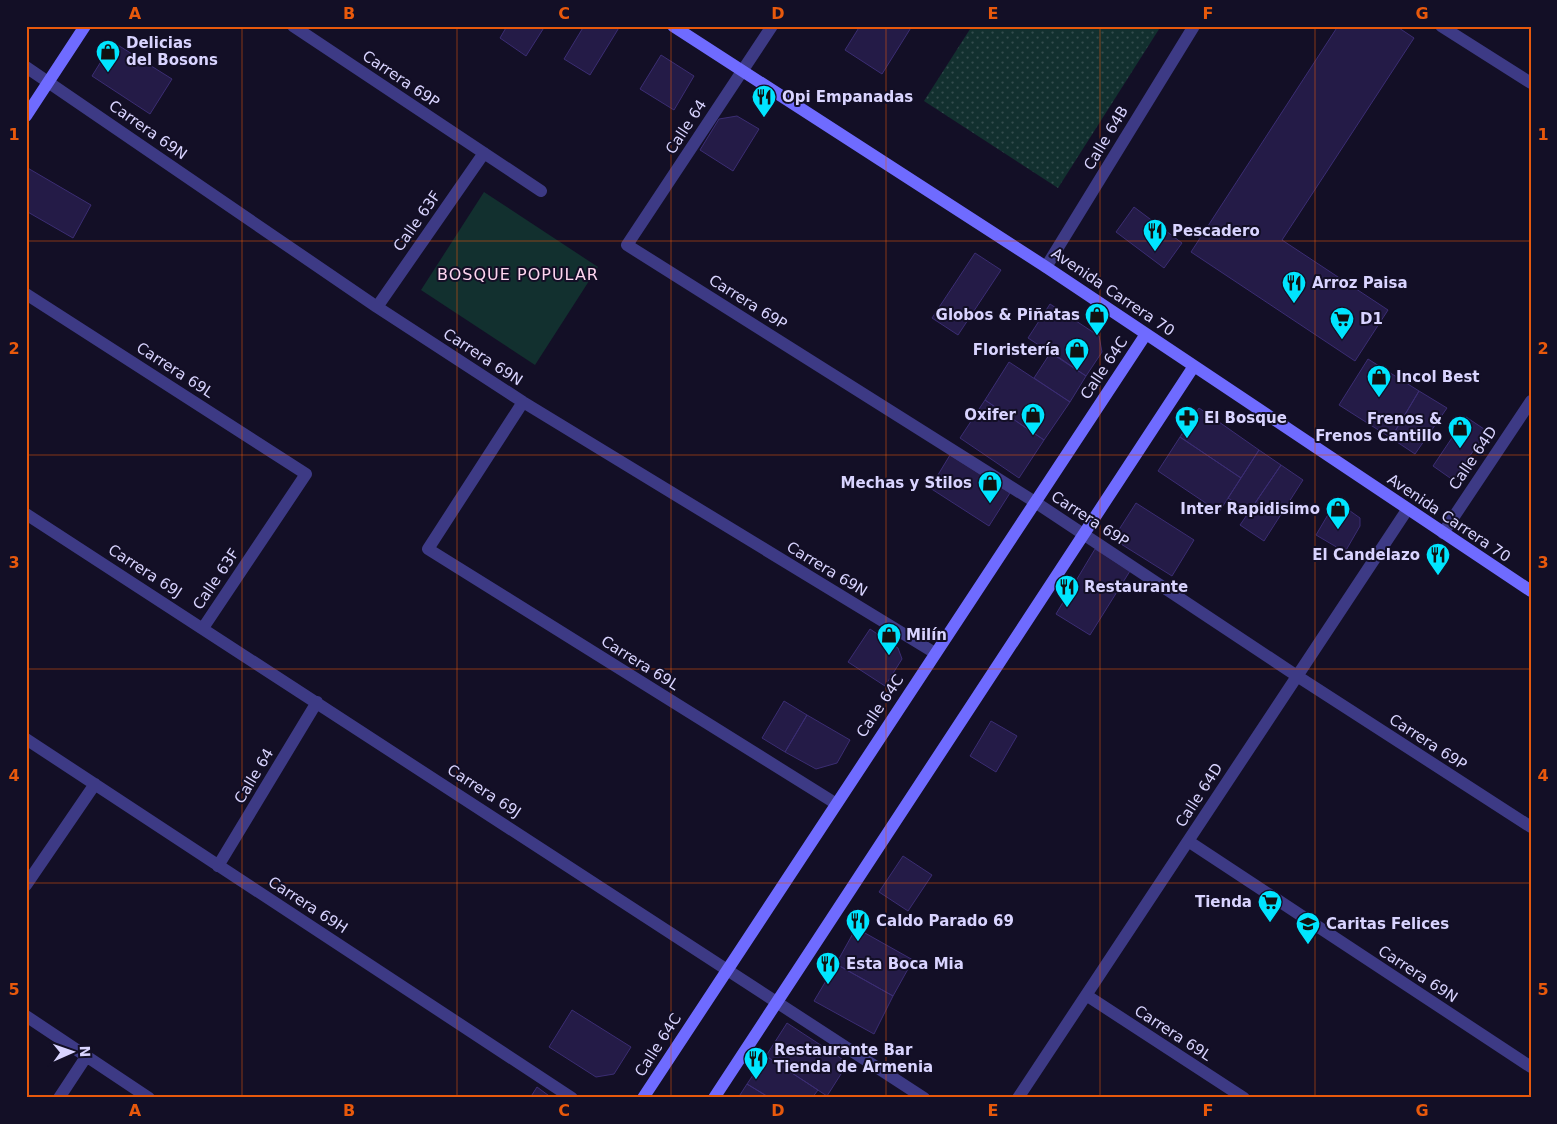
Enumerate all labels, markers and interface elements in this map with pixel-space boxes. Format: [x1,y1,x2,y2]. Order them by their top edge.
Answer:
text: A [129,4,142,23]
text: B [343,4,355,23]
text: C [558,4,570,23]
text: D [771,4,785,23]
text: E [988,4,998,23]
text: F [1203,4,1213,23]
text: G [1415,4,1429,23]
place label: Delicias del Bosons [126,34,218,69]
shop icon: Delicias del Bosons [95,39,121,73]
street label: Carrera 69P [359,47,443,111]
restaurant icon: Opi Empanadas [751,84,777,118]
place label: Opi Empanadas [782,88,913,106]
street label: Calle 64 [662,96,710,158]
street label: Carrera 69N [106,97,190,163]
street label: Calle 64B [1080,103,1132,173]
text: 1 [8,125,20,144]
text: 1 [1537,125,1549,144]
street label: Calle 63F [390,187,444,255]
restaurant icon: Pescadero [1142,218,1168,252]
place label: Pescadero [1172,222,1260,240]
street label: Avenida Carrera 70 [1048,244,1178,340]
district label: BOSQUE POPULAR [437,265,599,284]
restaurant icon: Arroz Paisa [1281,270,1307,304]
street label: Carrera 69P [706,271,790,333]
place label: Arroz Paisa [1312,274,1408,292]
shop icon: Globos & Piñatas [1084,302,1110,336]
place label: Globos & Piñatas [936,306,1080,324]
supermarket icon: D1 [1329,306,1355,340]
place label: D1 [1360,310,1383,328]
street label: Carrera 69N [440,325,526,389]
street label: Calle 64C [1077,333,1131,403]
shop icon: Floristería [1064,337,1090,371]
street label: Carrera 69L [133,338,217,402]
text: 2 [8,339,20,358]
text: 2 [1537,339,1549,358]
place label: Floristería [973,341,1060,359]
shop icon: Incol Best [1366,364,1392,398]
place label: Incol Best [1396,368,1480,386]
shop icon: Oxifer [1020,402,1046,436]
pharmacy icon: El Bosque [1174,405,1200,439]
place label: Oxifer [964,406,1017,424]
place label: El Bosque [1204,409,1287,427]
place label: Frenos & Frenos Cantillo [1315,410,1442,445]
shop icon: Frenos & Frenos Cantillo [1447,415,1473,449]
street label: Calle 64D [1445,423,1501,493]
shop icon: Mechas y Stilos [977,470,1003,504]
street label: Avenida Carrera 70 [1384,470,1514,566]
place label: Mechas y Stilos [841,474,972,492]
street label: Carrera 69P [1048,487,1132,551]
shop icon: Inter Rapidisimo [1325,496,1351,530]
place label: Inter Rapidisimo [1180,500,1320,518]
street label: Carrera 69N [783,538,871,600]
street label: Carrera 69J [105,541,185,601]
restaurant icon: El Candelazo [1425,542,1451,576]
street label: Calle 63F [189,545,243,613]
place label: El Candelazo [1312,546,1420,564]
text: 3 [8,553,20,572]
text: 3 [1537,553,1549,572]
restaurant icon: Restaurante [1054,574,1080,608]
place label: Restaurante [1084,578,1188,596]
shop icon: Milín [876,622,902,656]
place label: Milín [906,626,947,644]
street label: Carrera 69L [598,632,683,694]
street label: Calle 64C [853,671,907,741]
street label: Carrera 69P [1386,710,1470,774]
street label: Calle 64 [231,745,277,807]
street label: Calle 64D [1172,760,1226,830]
street label: Carrera 69J [444,761,524,821]
text: 4 [8,766,20,785]
text: 4 [1537,766,1549,785]
street label: Carrera 69H [265,873,351,937]
supermarket icon: Tienda [1257,889,1283,923]
place label: Tienda [1195,893,1252,911]
restaurant icon: Caldo Parado 69 [845,908,871,942]
school or university icon: Caritas Felices [1295,911,1321,945]
place label: Caldo Parado 69 [876,912,1014,930]
place label: Caritas Felices [1326,915,1449,933]
street label: Carrera 69N [1375,942,1461,1006]
restaurant icon: Esta Boca Mia [815,951,841,985]
place label: Esta Boca Mia [846,955,964,973]
text: 5 [8,980,20,999]
text: 5 [1537,980,1549,999]
street label: Carrera 69L [1131,1001,1215,1065]
street label: Calle 64C [631,1010,685,1080]
north arrow [48,1026,98,1076]
place label: Restaurante Bar Tienda de Armenia [774,1041,933,1076]
text: N [77,1045,93,1058]
restaurant icon: Restaurante Bar Tienda de Armenia [743,1046,769,1080]
text: A [129,1101,142,1120]
text: B [343,1101,355,1120]
text: C [558,1101,570,1120]
text: D [771,1101,785,1120]
text: E [988,1101,998,1120]
text: F [1203,1101,1213,1120]
text: G [1415,1101,1429,1120]

